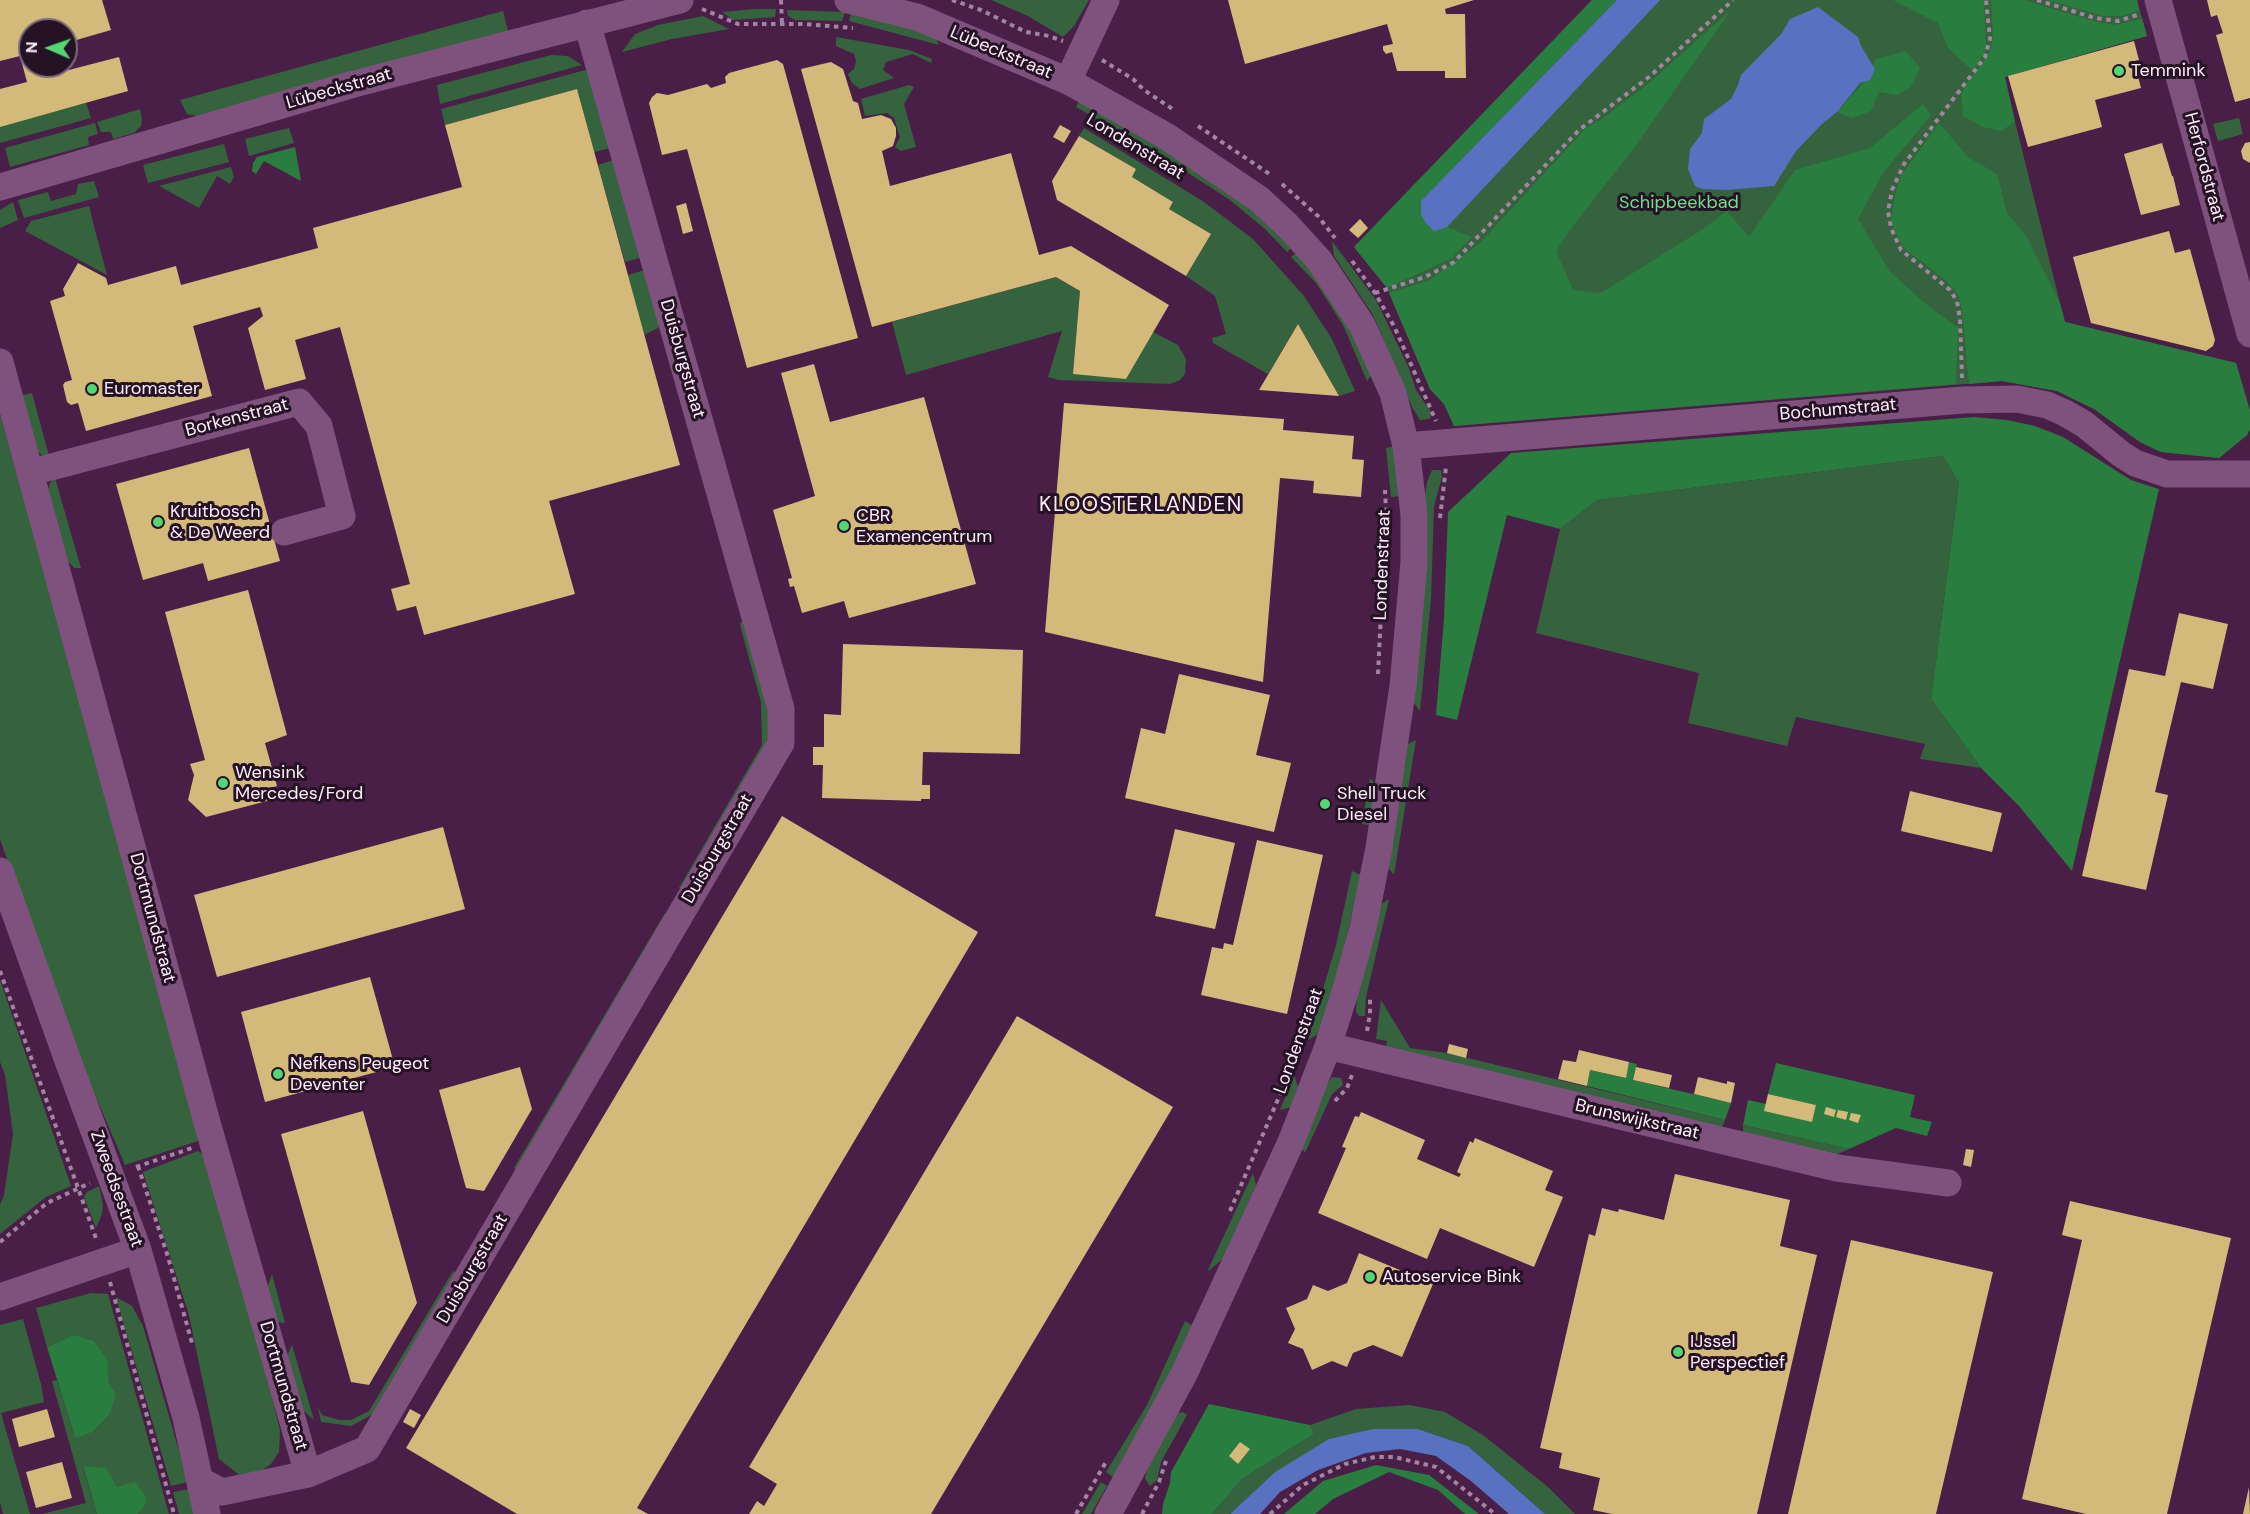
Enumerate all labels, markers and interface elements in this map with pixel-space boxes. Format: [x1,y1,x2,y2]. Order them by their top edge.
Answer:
north arrow [18,18,78,78]
street label: Lübeckstraat [947,22,1055,84]
text: N [21,41,42,54]
place label: Temmink [2131,60,2206,82]
street label: Lübeckstraat [284,64,394,114]
marker: Temmink [2112,64,2126,78]
street label: Londenstraat [1082,109,1188,185]
street label: Herfordstraat [2179,110,2229,224]
park label: Schipbeekbad [1619,192,1739,214]
street label: Duisburgstraat [655,297,709,421]
place label: Euromaster [104,378,200,400]
marker: Euromaster [85,382,99,396]
street label: Borkenstraat [183,394,291,442]
street label: Bochumstraat [1779,394,1897,426]
district label: KLOOSTERLANDEN [1039,492,1243,518]
place label: Kruitbosch & De Weerd [170,501,270,544]
place label: CBR Examencentrum [856,505,992,548]
street label: Londenstraat [1370,509,1396,621]
marker: Kruitbosch & De Weerd [151,515,165,529]
marker: CBR Examencentrum [837,519,851,533]
place label: Wensink Mercedes/Ford [235,762,363,804]
marker: Wensink Mercedes/Ford [216,776,230,790]
place label: Shell Truck Diesel [1337,783,1426,826]
street label: Duisburgstraat [678,790,758,908]
marker: Shell Truck Diesel [1318,797,1332,811]
street label: Dortmundstraat [124,851,180,985]
street label: Londenstraat [1270,985,1328,1097]
place label: Nefkens Peugeot Deventer [290,1053,429,1096]
marker: Nefkens Peugeot Deventer [271,1067,285,1081]
street label: Brunswijkstraat [1573,1095,1701,1145]
street label: Zweedsestraat [85,1128,147,1250]
street label: Duisburgstraat [433,1210,513,1328]
place label: Autoservice Bink [1382,1266,1521,1288]
marker: Autoservice Bink [1363,1270,1377,1284]
street label: Dortmundstraat [254,1319,312,1453]
place label: IJssel Perspectief [1690,1331,1785,1374]
marker: IJssel Perspectief [1671,1345,1685,1359]

